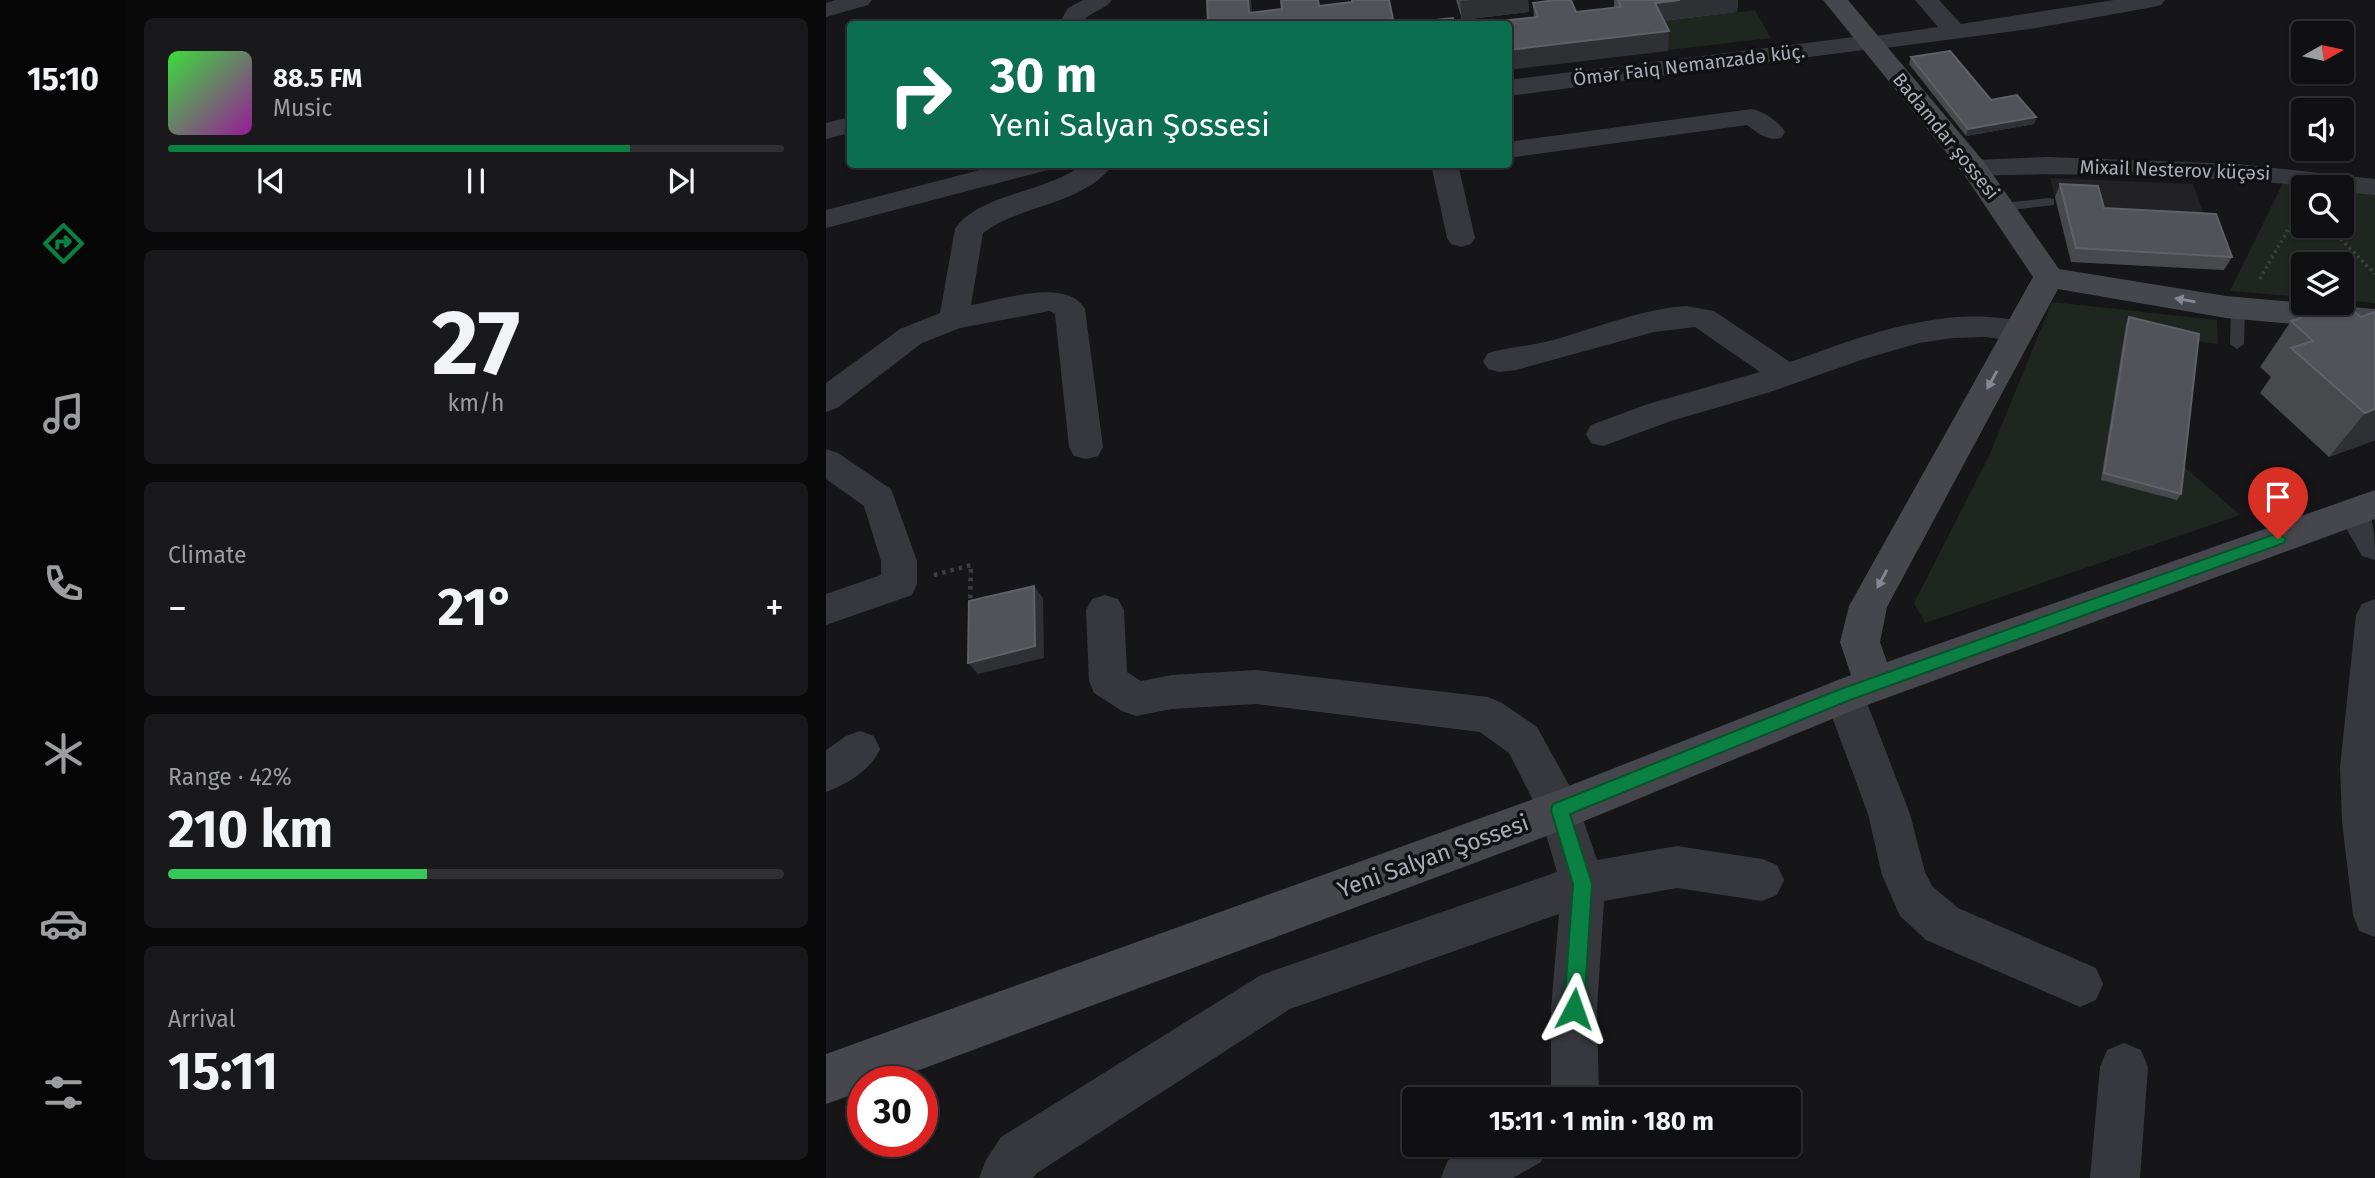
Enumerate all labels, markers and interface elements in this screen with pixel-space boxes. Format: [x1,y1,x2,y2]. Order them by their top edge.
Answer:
north arrow [2291,21,2354,84]
map controls [2291,21,2354,315]
street label: Ömər Faiq Nemanzadə küç. [1572,39,1806,91]
text: 30 m [990,46,1097,105]
icon: right [875,49,966,140]
text: 15:10 [27,60,99,98]
text: 88.5 FM [273,63,362,94]
street label: Badamdar şossesi [1888,68,2004,204]
text: Music [273,94,333,122]
button: sound [2291,98,2354,161]
text: Yeni Salyan Şossesi [990,106,1270,144]
street label: Mixail Nesterov küçəsi [2079,155,2271,185]
icon: previous [252,162,290,200]
icon: pause [457,162,495,200]
icon: next [662,162,700,200]
button: search [2291,175,2354,238]
icon: directions [39,219,88,268]
button: layers [2291,252,2354,315]
text: 27 [432,289,520,398]
one-way arrow [2174,294,2196,305]
one-way arrow [1987,370,1998,390]
icon: music [39,389,88,438]
text: km/h [448,389,504,417]
pin [2248,467,2308,539]
icon: arrive [2259,478,2297,516]
text: Climate [168,541,247,569]
icon: phone [39,559,88,608]
one-way arrow [1877,569,1888,589]
text: 21° [438,576,515,639]
text: − [168,585,187,631]
text: + [765,585,784,631]
icon: climate [39,729,88,778]
text: Range · 42% [168,763,292,791]
text: 210 km [168,798,333,861]
street label: Yeni Salyan Şossesi [1334,808,1532,904]
icon: car [39,899,88,948]
position arrow [1537,972,1611,1046]
text: Arrival [168,1005,235,1033]
text: 15:11 [168,1040,278,1103]
speed limit sign: 30 [847,1066,938,1157]
icon: filters [39,1068,88,1117]
text: 15:11 · 1 min · 180 m [1489,1106,1714,1137]

